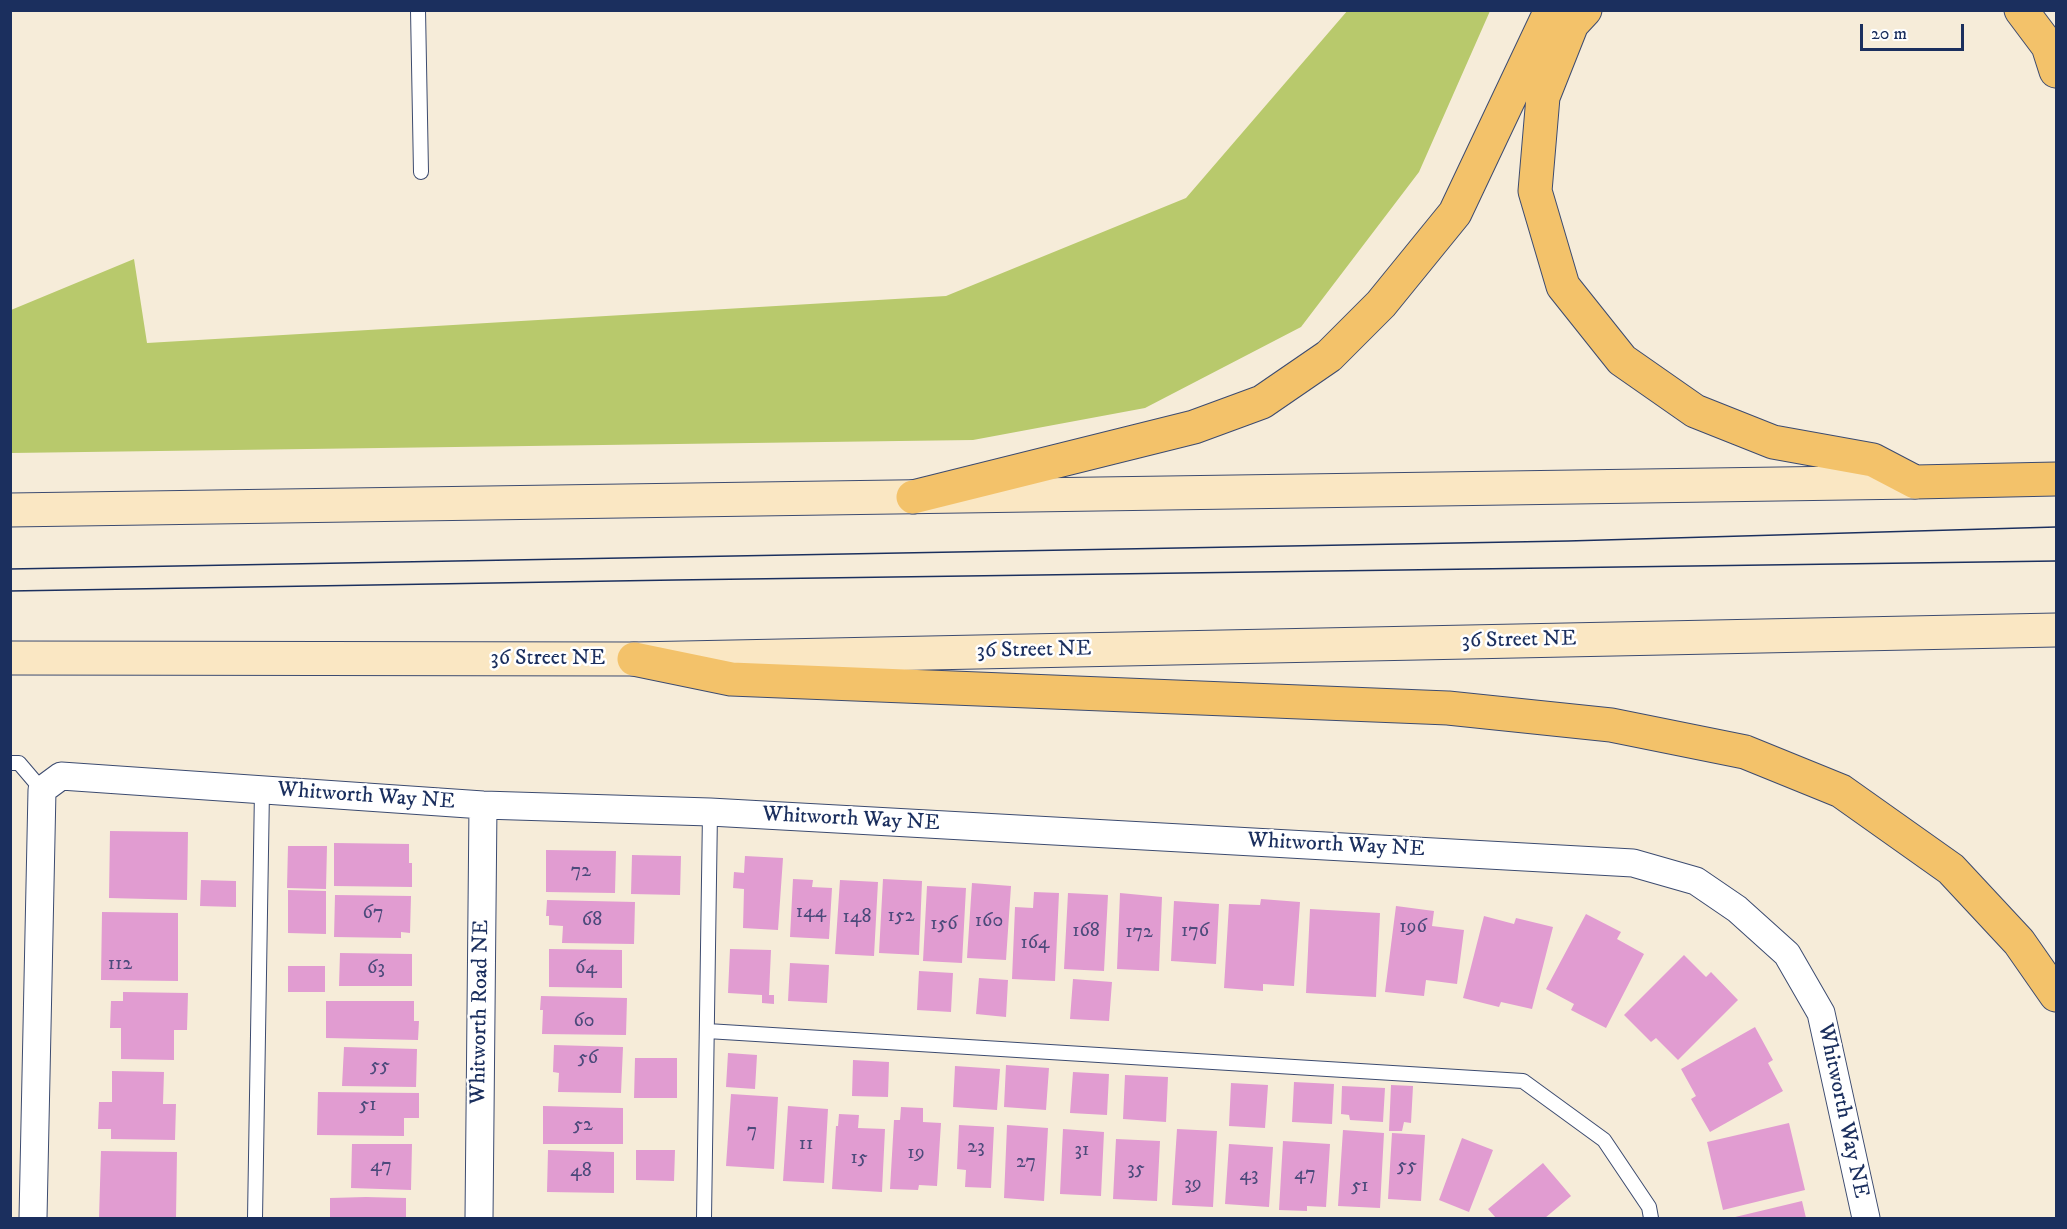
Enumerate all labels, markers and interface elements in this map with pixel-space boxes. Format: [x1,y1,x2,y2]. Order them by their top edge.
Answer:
scale bar [1863,12,1966,50]
text: 20 m [1871,23,1907,45]
street label: 36 Street NE [1461,627,1577,655]
street label: 36 Street NE [976,637,1092,665]
street label: 36 Street NE [491,646,605,672]
street label: Whitworth Way NE [276,778,456,816]
street label: Whitworth Way NE [761,802,941,838]
street label: Whitworth Way NE [1246,828,1426,864]
house number: 72 [571,860,591,884]
house number: 144 [796,901,826,925]
house number: 67 [363,902,383,926]
house number: 152 [888,905,914,929]
house number: 148 [843,906,871,930]
house number: 68 [582,909,602,933]
house number: 160 [975,910,1003,934]
house number: 156 [930,913,958,937]
house number: 196 [1399,916,1427,940]
street label: Whitworth Road NE [466,919,496,1105]
house number: 168 [1072,920,1100,944]
house number: 176 [1181,920,1209,944]
house number: 172 [1125,921,1153,945]
house number: 164 [1020,932,1050,956]
house number: 112 [108,953,132,977]
house number: 63 [367,957,385,981]
house number: 64 [575,957,597,981]
house number: 60 [573,1010,595,1034]
street label: Whitworth Way NE [1811,1021,1873,1201]
house number: 56 [578,1047,598,1071]
house number: 55 [370,1055,390,1079]
house number: 51 [359,1094,377,1118]
house number: 52 [573,1114,593,1138]
house number: 7 [747,1120,757,1144]
house number: 11 [799,1133,813,1157]
house number: 23 [967,1136,985,1160]
house number: 31 [1075,1139,1089,1163]
house number: 19 [907,1142,925,1166]
house number: 15 [850,1147,868,1171]
house number: 27 [1016,1151,1036,1175]
house number: 47 [370,1155,392,1179]
house number: 55 [1397,1155,1417,1179]
house number: 35 [1127,1158,1145,1182]
house number: 48 [570,1160,592,1184]
house number: 47 [1294,1163,1316,1187]
house number: 43 [1240,1164,1258,1188]
house number: 39 [1184,1173,1202,1197]
house number: 51 [1351,1175,1369,1199]

